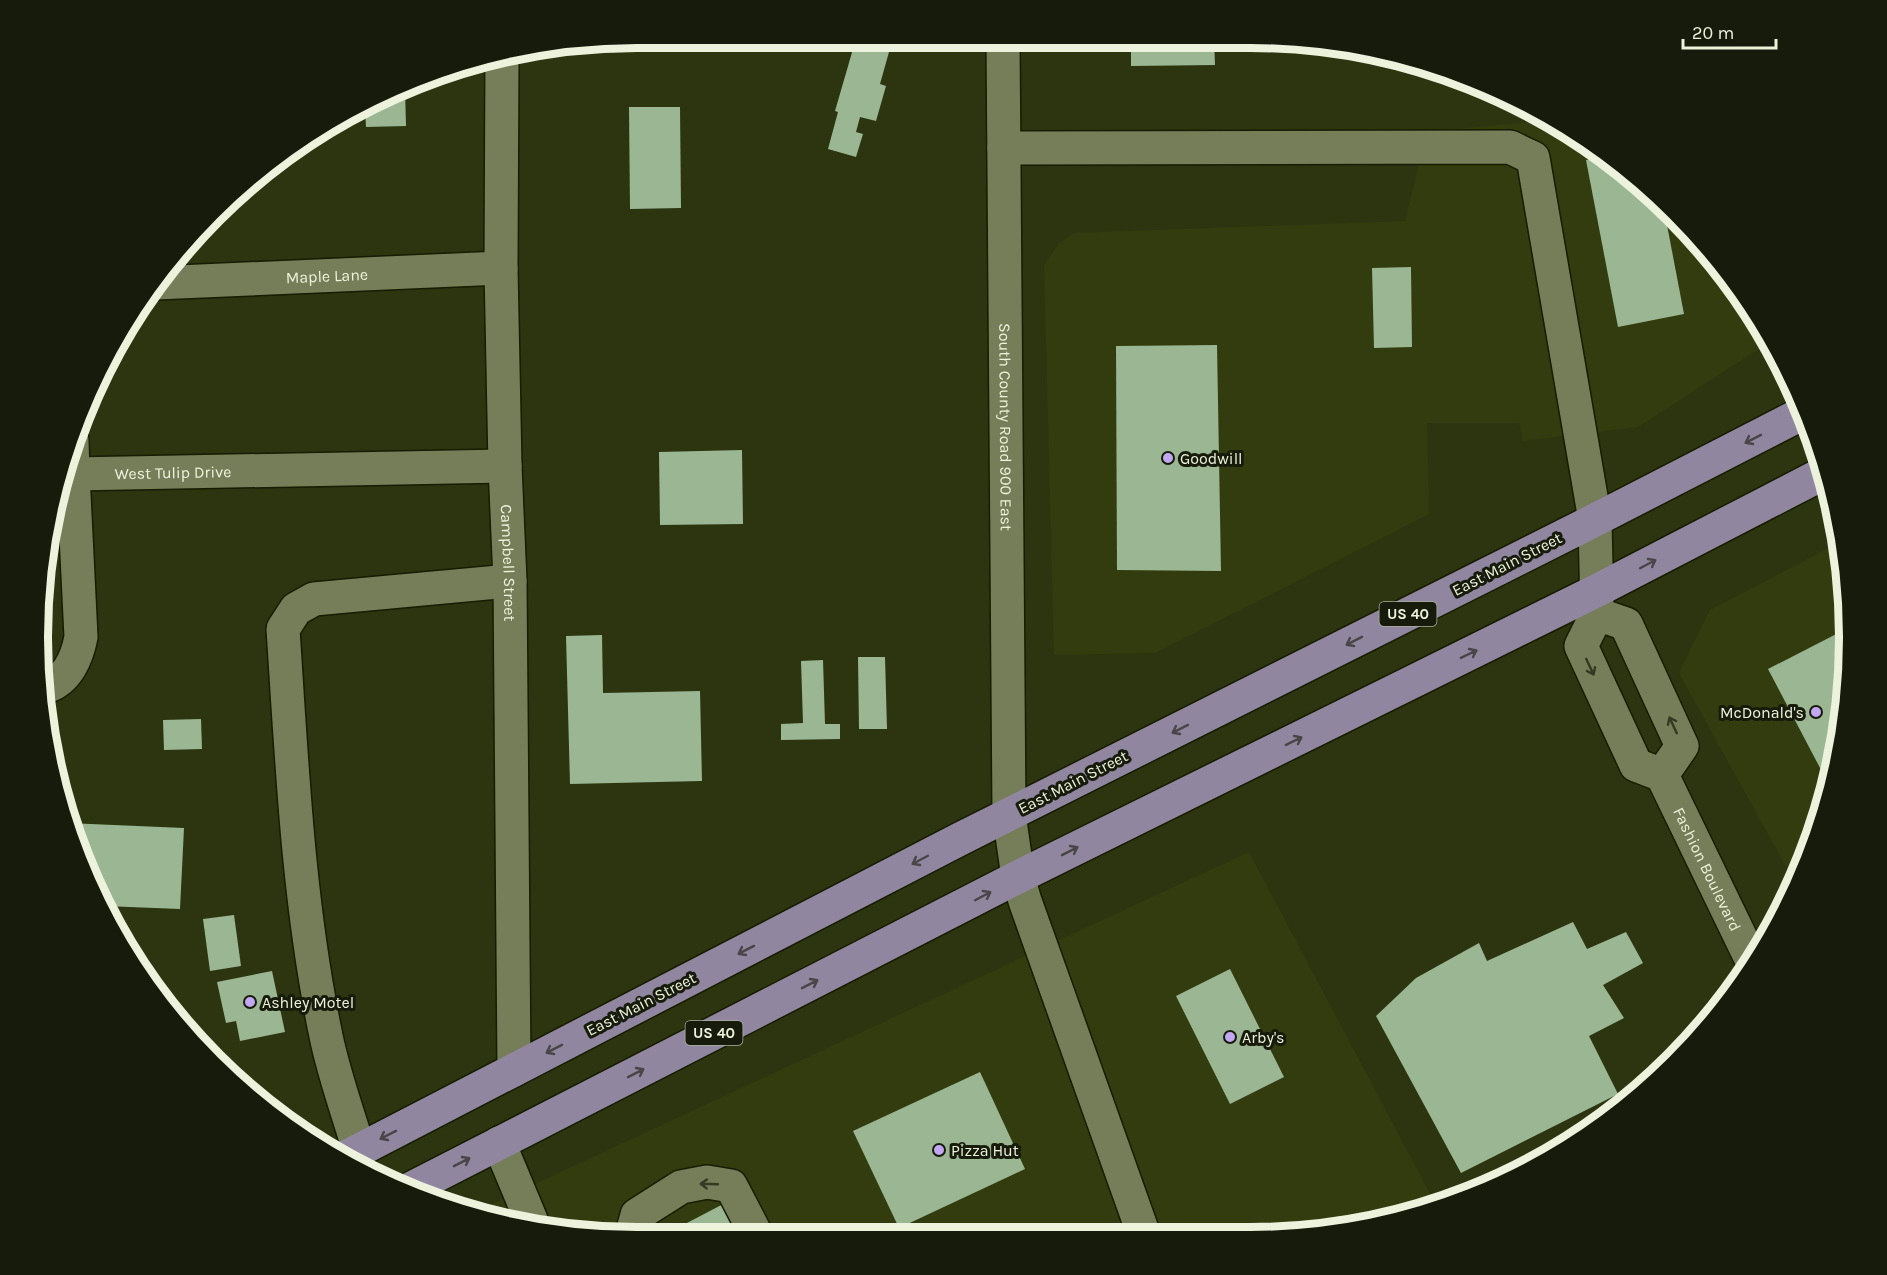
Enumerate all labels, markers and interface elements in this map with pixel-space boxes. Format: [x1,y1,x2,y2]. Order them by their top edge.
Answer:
scale bar [1683,12,1776,50]
text: 20 m [1692,22,1734,44]
street label: Maple Lane [285,264,368,287]
street label: South County Road 900 East [996,323,1016,531]
one-way arrow [1745,433,1762,445]
place label: Goodwill [1180,449,1243,468]
marker: Goodwill [1161,451,1175,465]
street label: West Tulip Drive [114,462,232,483]
street label: Campbell Street [497,504,520,622]
street label: East Main Street [1449,528,1565,600]
one-way arrow [1639,558,1657,570]
road number: US 40 [1380,602,1436,626]
one-way arrow [1346,636,1364,647]
one-way arrow [1459,648,1477,660]
one-way arrow [1585,657,1597,675]
place label: McDonald's [1720,703,1804,722]
marker: McDonald's [1809,705,1823,719]
one-way arrow [1666,717,1678,735]
one-way arrow [1172,723,1190,735]
one-way arrow [1284,734,1302,746]
street label: East Main Street [1015,746,1131,818]
street label: Fashion Boulevard [1670,804,1746,934]
one-way arrow [1061,845,1079,856]
one-way arrow [911,855,929,867]
one-way arrow [974,889,992,901]
one-way arrow [738,945,756,956]
street label: East Main Street [583,968,699,1040]
one-way arrow [800,978,818,990]
place label: Ashley Motel [262,993,354,1012]
marker: Ashley Motel [243,995,257,1009]
road number: US 40 [686,1021,742,1045]
place label: Arby's [1242,1028,1284,1047]
marker: Arby's [1223,1030,1237,1044]
one-way arrow [546,1044,564,1055]
one-way arrow [627,1067,644,1079]
one-way arrow [379,1130,397,1142]
place label: Pizza Hut [951,1141,1019,1160]
marker: Pizza Hut [932,1143,946,1157]
one-way arrow [453,1156,471,1167]
one-way arrow [700,1178,720,1189]

